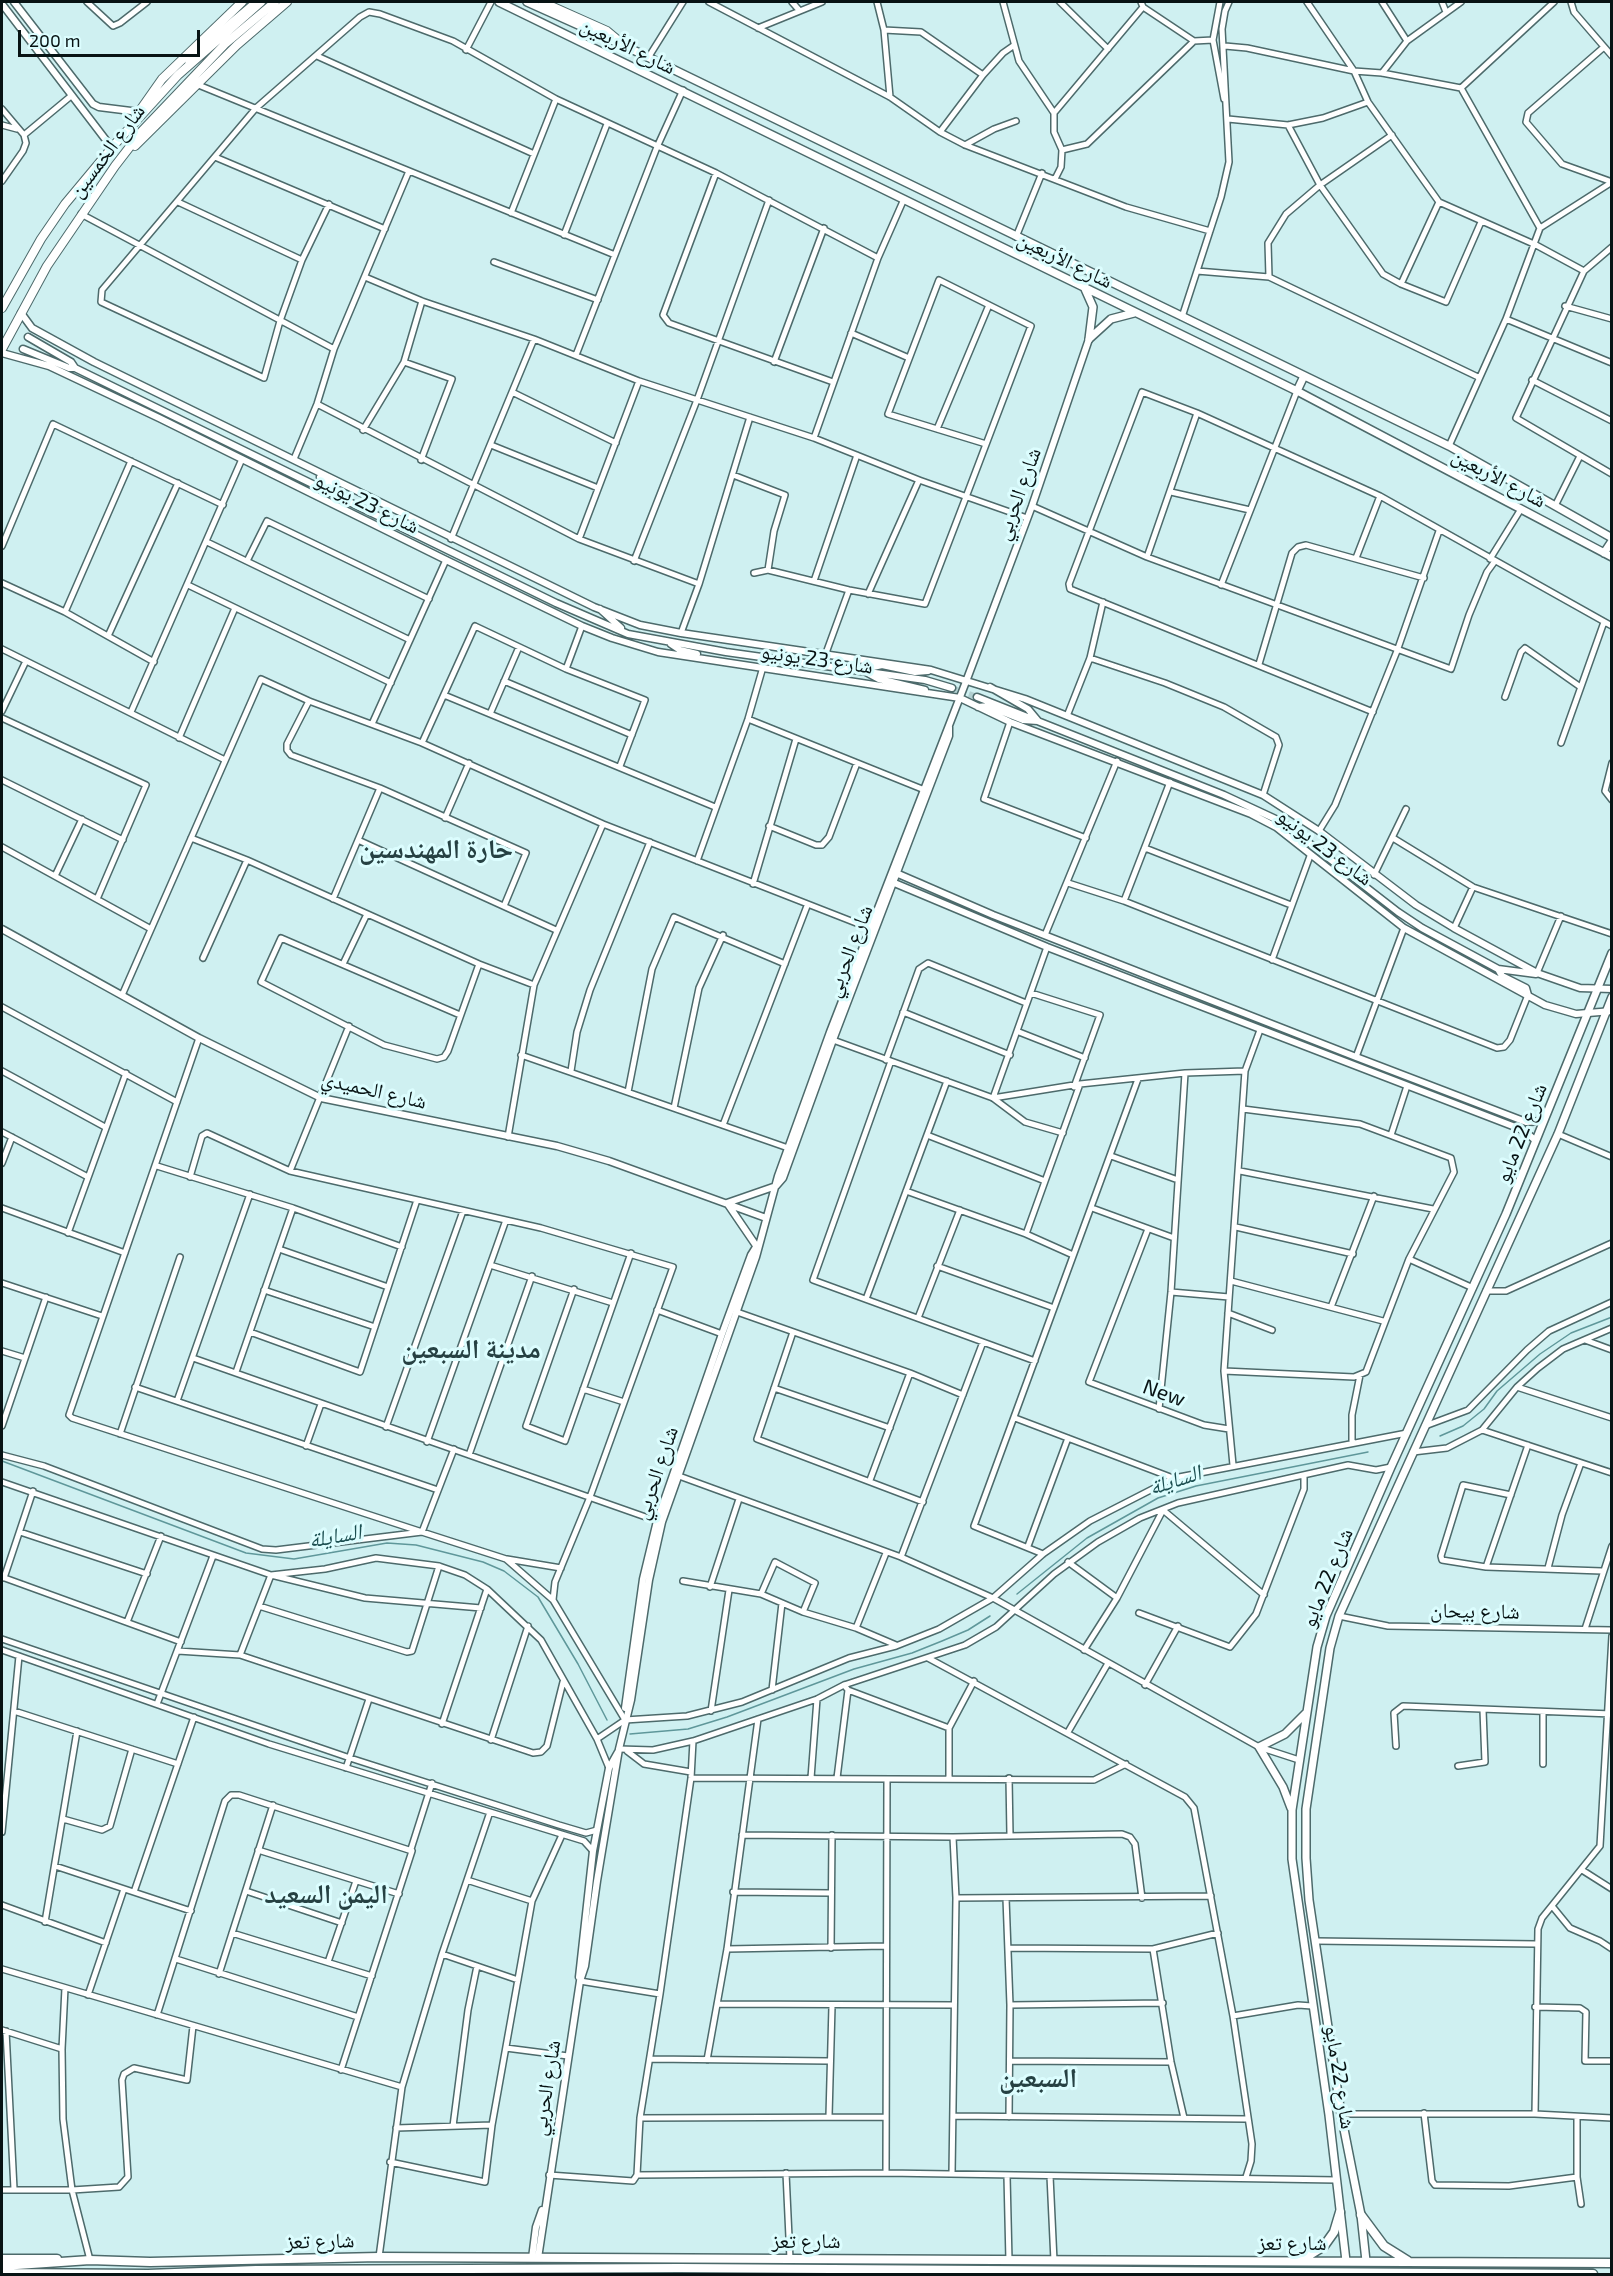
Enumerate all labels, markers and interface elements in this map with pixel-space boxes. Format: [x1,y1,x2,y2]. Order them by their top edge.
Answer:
street label: شارع الأربعين [576,12,680,80]
scale bar [21,18,202,56]
text: 200 m [29,29,81,51]
street label: شارع الخمسين [64,99,150,203]
street label: شارع الأربعين [1013,226,1117,294]
street label: شارع الأربعين [1448,443,1550,513]
street label: شارع الحربي [990,444,1046,544]
street label: شارع 23 يونيو [311,467,423,539]
street label: شارع 23 يونيو [759,639,875,679]
street label: شارع 23 يونيو [1272,803,1378,891]
district label: حارة المهندسين [359,833,513,865]
street label: شارع الحربي [820,901,878,1001]
street label: شارع الحميدي [319,1066,429,1114]
street label: شارع 22 مايو [1490,1080,1552,1186]
district label: مدينة السبعين [401,1333,541,1365]
street label: New [1139,1374,1189,1412]
street label: شارع الحربي [628,1423,684,1523]
water label: السايلة [1146,1459,1204,1501]
water label: السايلة [307,1518,363,1554]
street label: شارع 22 مايو [1296,1525,1358,1631]
street label: شارع بيحان [1430,1598,1520,1624]
district label: اليمن السعيد [264,1878,388,1910]
street label: شارع 22 مايو [1319,2023,1361,2131]
street label: شارع الحربي [526,2038,566,2138]
district label: السبعين [999,2062,1077,2094]
street label: شارع تعز [285,2228,355,2254]
street label: شارع تعز [772,2228,840,2254]
street label: شارع تعز [1258,2230,1326,2256]

